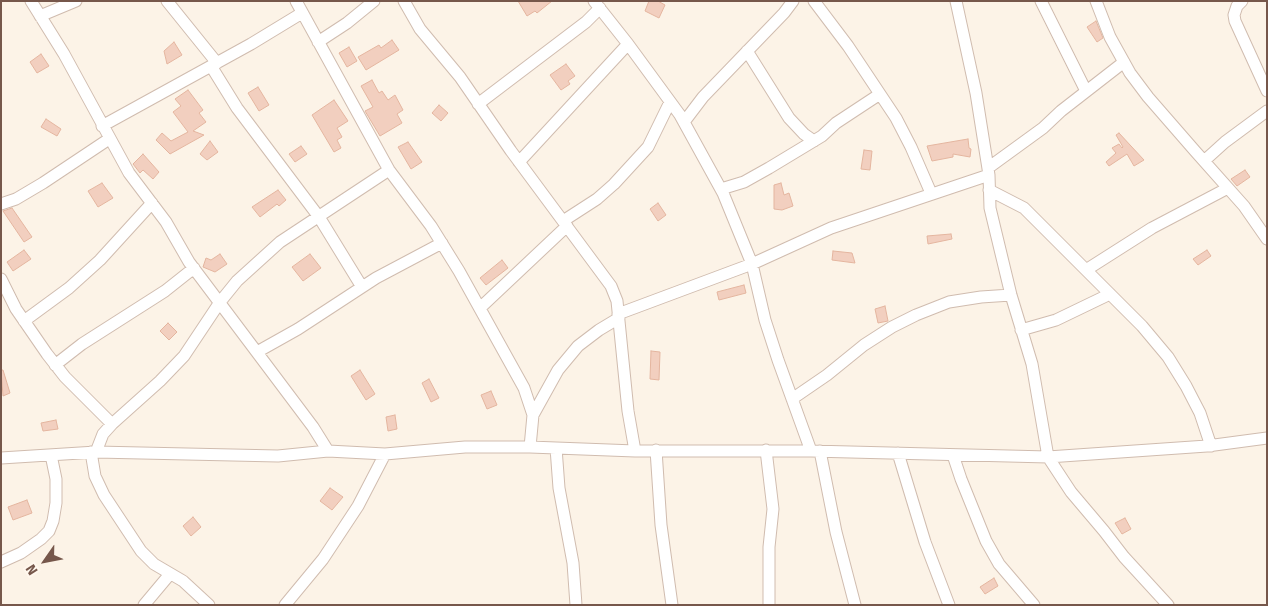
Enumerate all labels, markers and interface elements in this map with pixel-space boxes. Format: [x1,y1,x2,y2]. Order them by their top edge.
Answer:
north arrow [20,536,70,586]
text: N [22,561,42,578]

